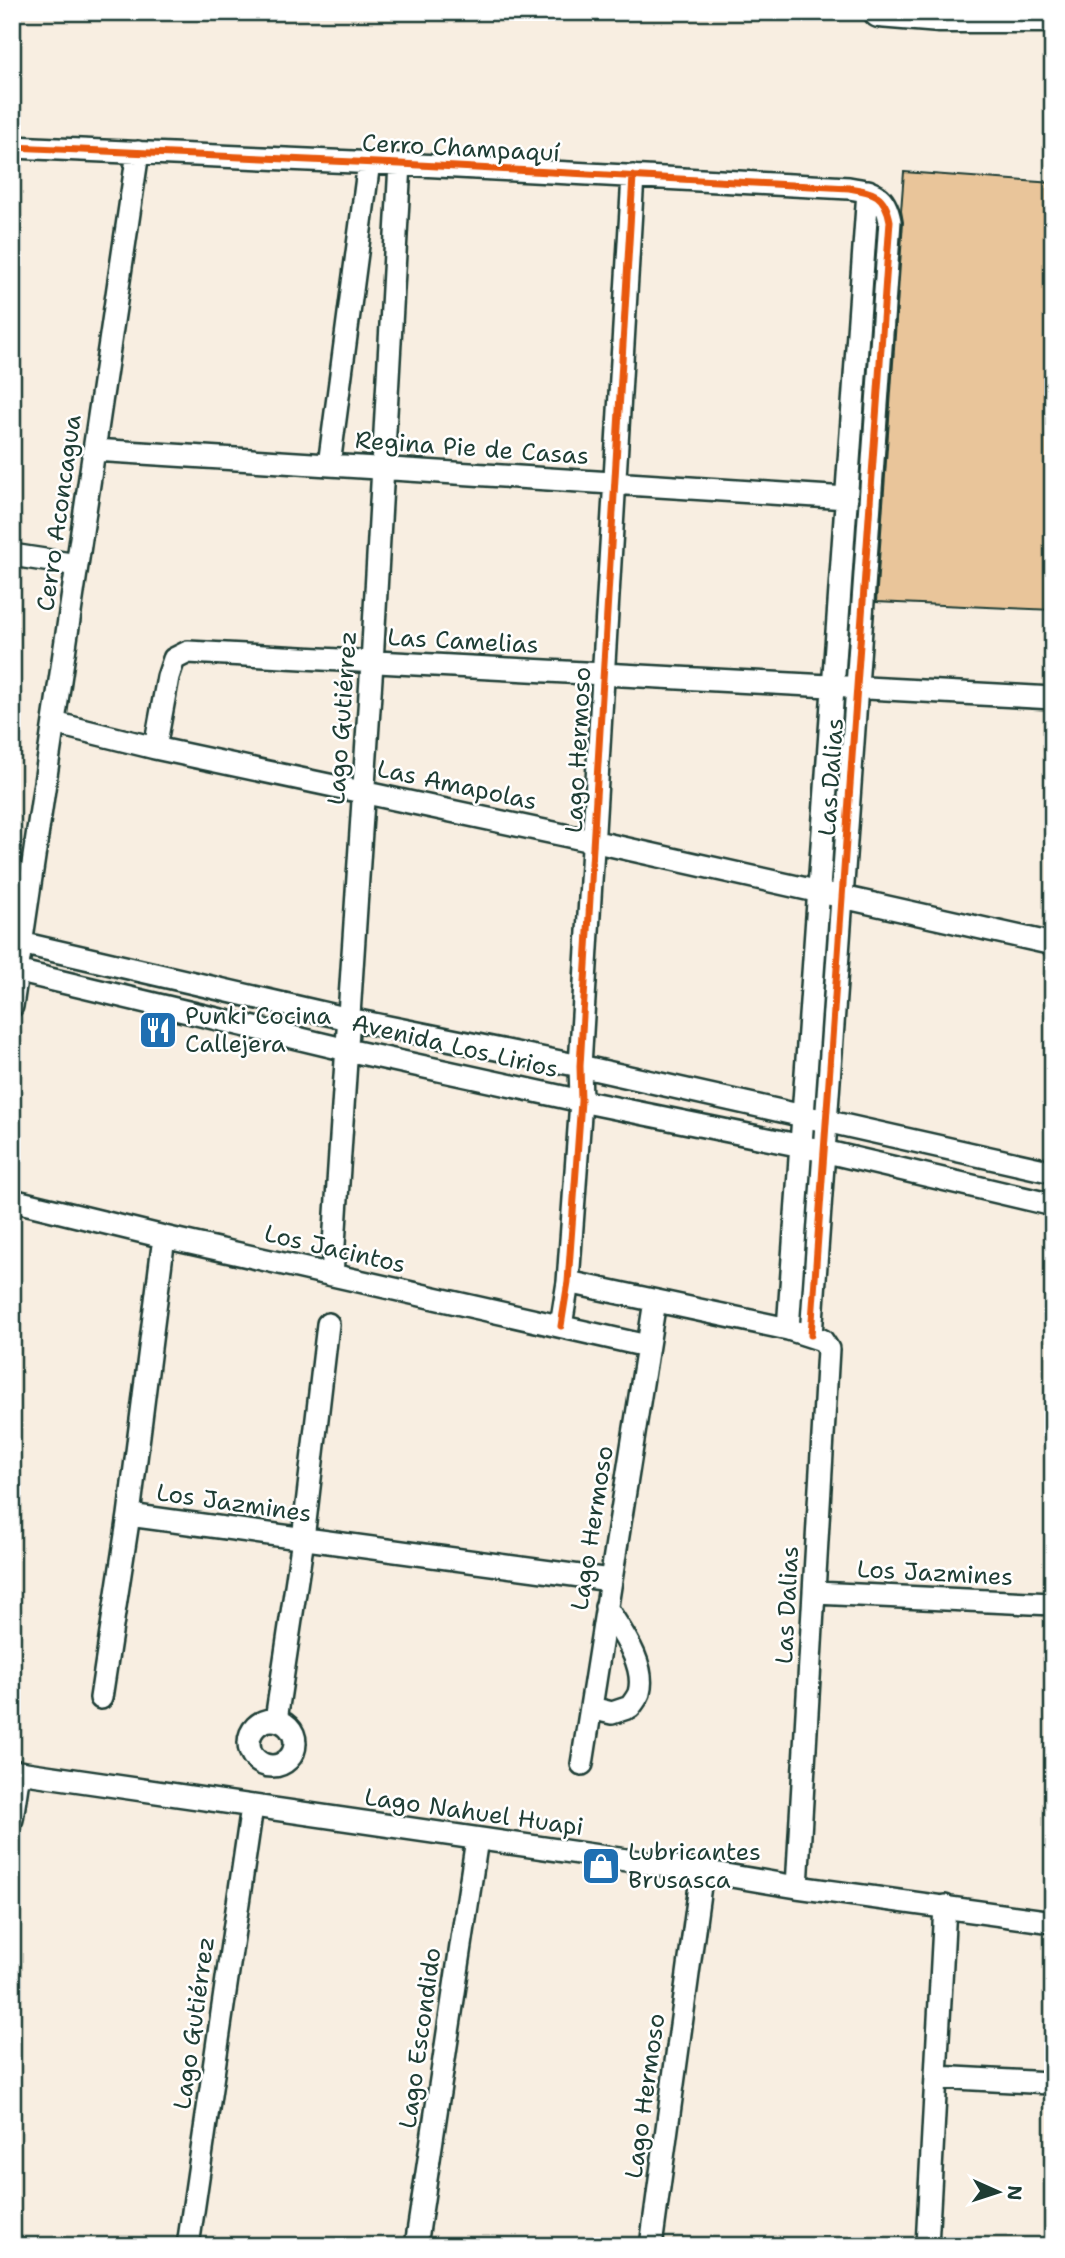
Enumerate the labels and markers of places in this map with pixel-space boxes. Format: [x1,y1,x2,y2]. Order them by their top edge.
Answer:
place label: Punki Cocina Callejera [185,1000,331,1060]
restaurant icon: Punki Cocina Callejera [137,1009,179,1051]
place label: Lubricantes Brusasca [628,1836,761,1896]
shop icon: Lubricantes Brusasca [580,1845,622,1887]

